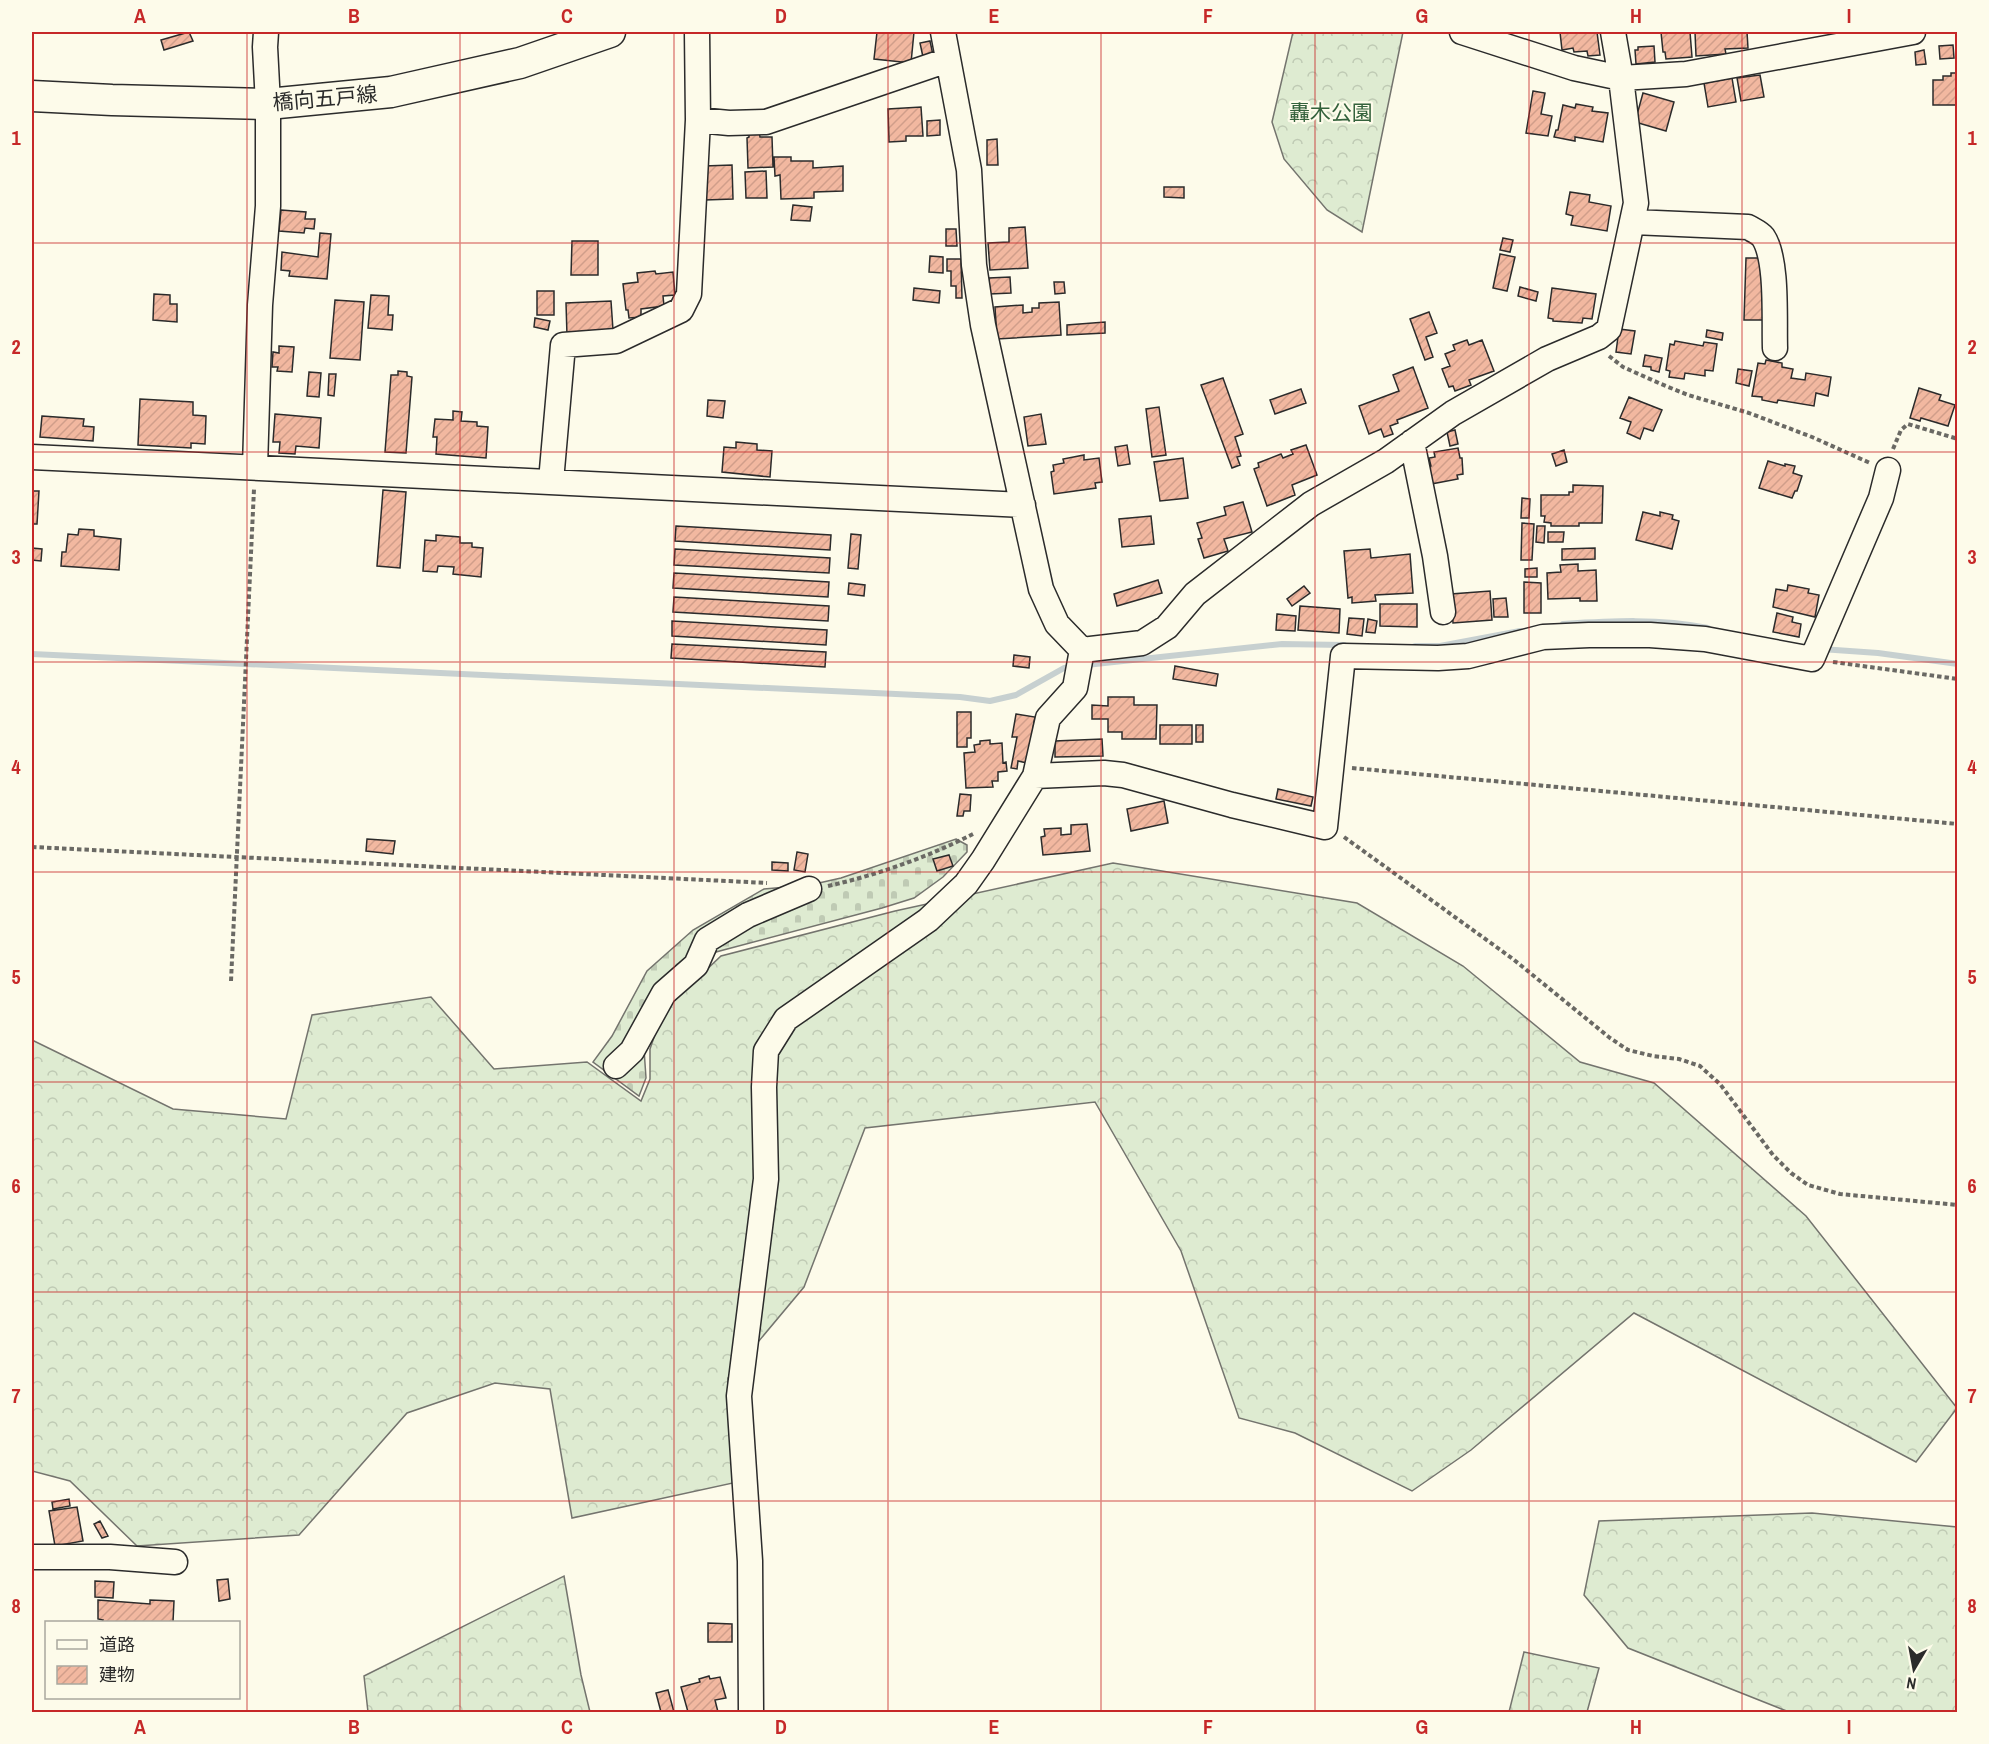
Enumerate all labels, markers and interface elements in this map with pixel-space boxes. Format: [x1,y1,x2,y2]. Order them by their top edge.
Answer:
text: A [134,2,146,29]
text: B [348,2,360,29]
text: C [561,2,573,29]
text: D [775,2,787,29]
text: E [989,2,1000,29]
text: F [1203,2,1213,29]
text: G [1416,2,1428,29]
text: H [1630,2,1642,29]
text: I [1847,2,1851,29]
street label: 橋向五戸線 [271,79,379,117]
park label: 轟木公園 [1289,98,1373,127]
text: 1 [11,124,21,151]
text: 1 [1967,124,1977,151]
text: 2 [11,333,21,360]
text: 2 [1967,333,1977,360]
text: 3 [11,543,21,570]
text: 3 [1967,543,1977,570]
text: 4 [11,753,21,780]
text: 4 [1967,753,1977,780]
text: 5 [11,963,21,990]
text: 5 [1967,963,1977,990]
text: 6 [11,1172,21,1199]
text: 6 [1967,1172,1977,1199]
text: 7 [11,1382,21,1409]
text: 7 [1967,1382,1977,1409]
text: 8 [11,1592,21,1619]
text: 8 [1967,1592,1977,1619]
legend [45,1621,240,1699]
text: 道路 [99,1632,135,1657]
north arrow [1884,1639,1944,1699]
text: 建物 [99,1662,135,1687]
text: N [1905,1672,1918,1695]
text: A [134,1713,146,1740]
text: B [348,1713,360,1740]
text: C [561,1713,573,1740]
text: D [775,1713,787,1740]
text: E [989,1713,1000,1740]
text: F [1203,1713,1213,1740]
text: G [1416,1713,1428,1740]
text: H [1630,1713,1642,1740]
text: I [1847,1713,1851,1740]

